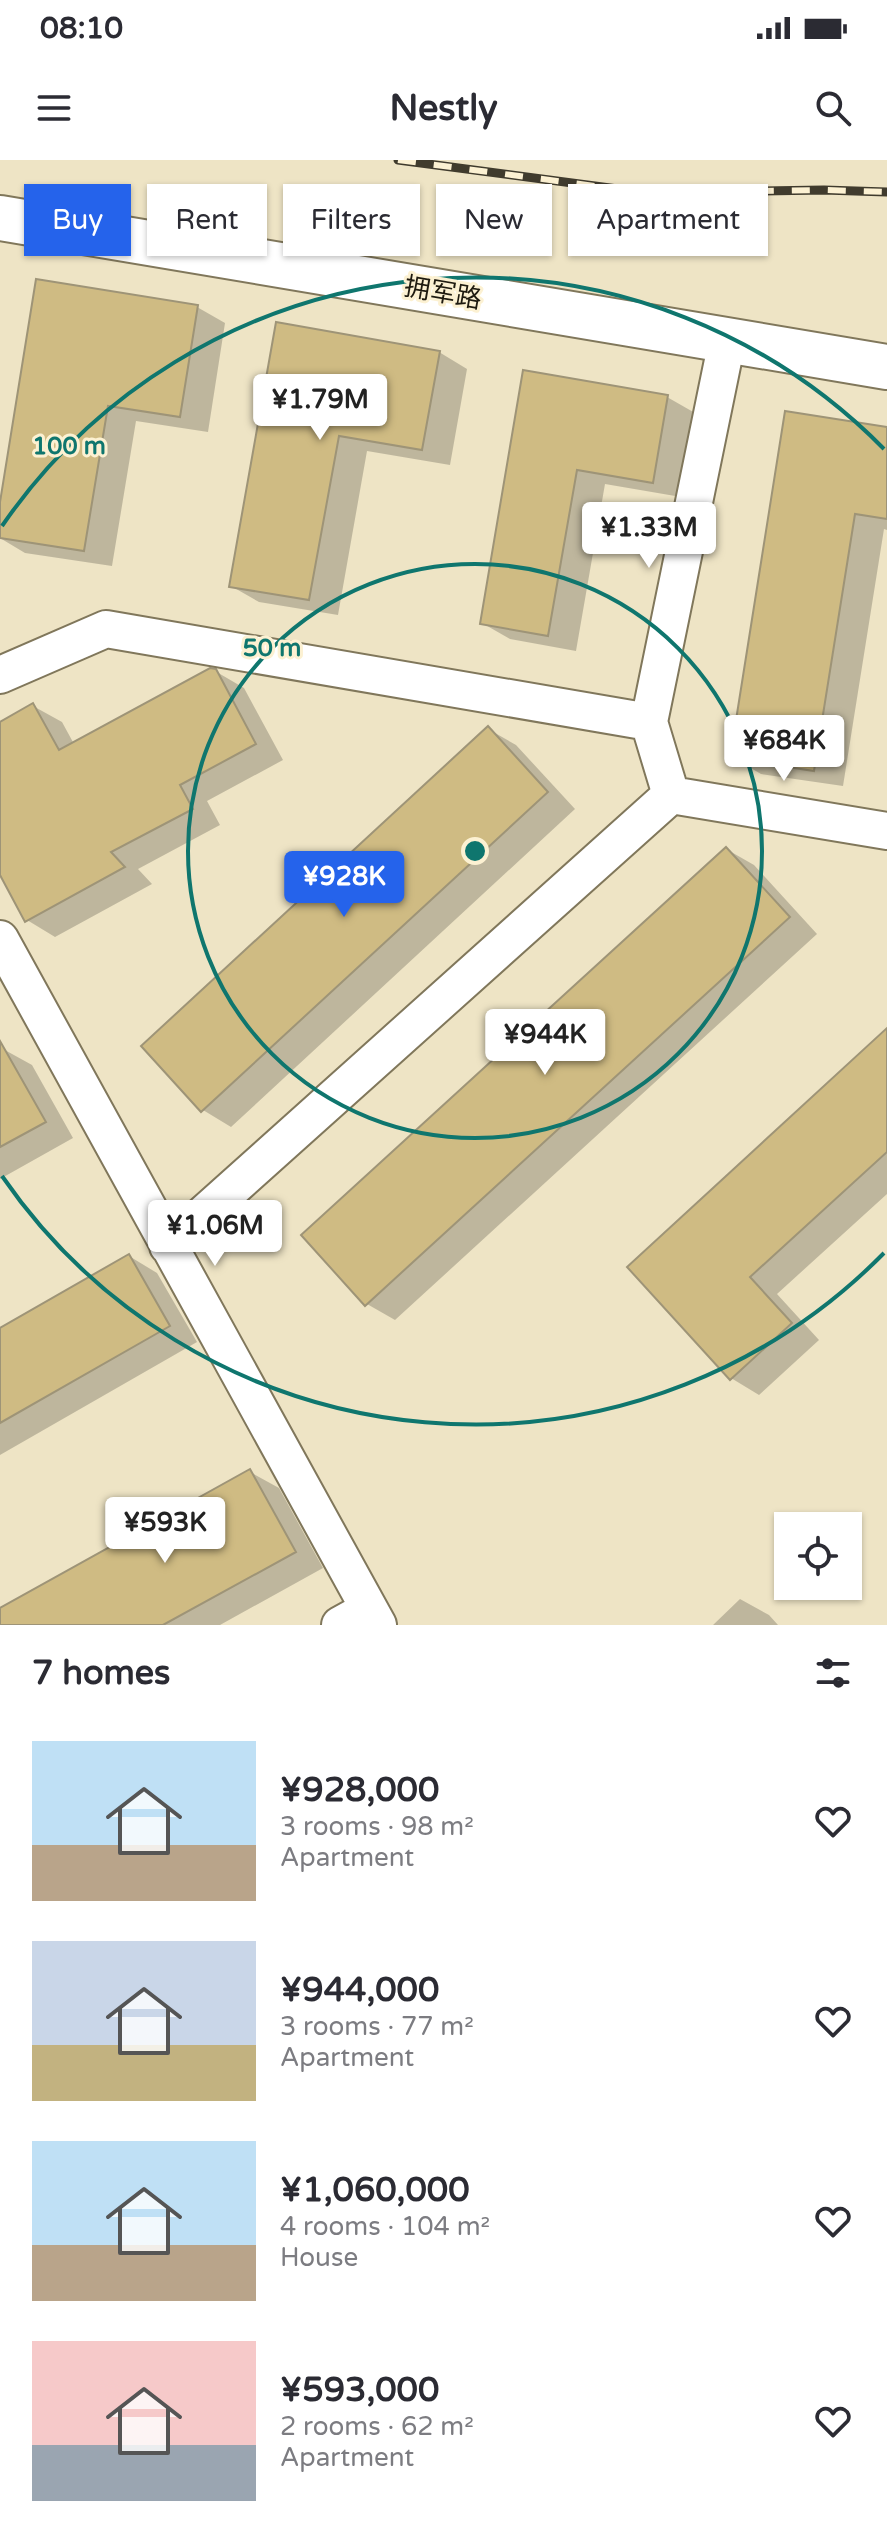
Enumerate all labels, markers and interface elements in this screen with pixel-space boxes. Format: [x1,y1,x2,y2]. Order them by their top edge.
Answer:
text: 08:10 [40,10,123,47]
icon: menu [32,86,76,130]
icon: search [811,86,855,130]
text: Nestly [390,87,497,130]
chip: Buy [24,184,131,256]
chip: Rent [147,184,267,256]
chip: Filters [283,184,420,256]
chip: New [436,184,552,256]
chip: Apartment [568,184,768,256]
street label: 拥军路 [402,271,484,315]
pin: ¥1.79M [255,374,385,442]
text: ¥1.79M [271,384,369,415]
text: 100 m [32,432,106,461]
pin: ¥1.33M [584,502,714,570]
text: ¥1.33M [600,512,698,543]
text: 50 m [243,634,301,663]
pin: ¥684K [728,715,840,783]
text: ¥684K [742,725,826,756]
centre of rings [461,837,489,865]
pin: ¥928K [288,851,400,919]
text: ¥928K [302,861,386,892]
pin: ¥944K [489,1009,601,1077]
text: ¥944K [503,1019,587,1050]
pin: ¥1.06M [150,1200,280,1268]
text: ¥1.06M [166,1210,264,1241]
pin: ¥593K [109,1497,221,1565]
text: ¥593K [123,1507,207,1538]
map controls [774,1512,862,1600]
button: locate [774,1512,862,1600]
icon: filters [811,1651,855,1695]
text: 7 homes [32,1653,170,1694]
text: ¥928,000 [280,1770,439,1811]
icon: home [96,1773,192,1869]
icon: heart [811,1799,855,1843]
text: 3 rooms · 98 m² [280,1811,474,1842]
text: Apartment [280,1842,414,1873]
text: ¥944,000 [280,1970,439,2011]
icon: home [96,1973,192,2069]
icon: heart [811,1999,855,2043]
text: 3 rooms · 77 m² [280,2011,474,2042]
text: Apartment [280,2042,414,2073]
text: ¥1,060,000 [280,2170,470,2211]
icon: home [96,2173,192,2269]
icon: heart [811,2199,855,2243]
text: 4 rooms · 104 m² [280,2211,490,2242]
text: House [280,2242,358,2273]
text: ¥593,000 [280,2370,439,2411]
icon: home [96,2373,192,2469]
icon: heart [811,2399,855,2443]
text: 2 rooms · 62 m² [280,2411,474,2442]
text: Apartment [280,2442,414,2473]

